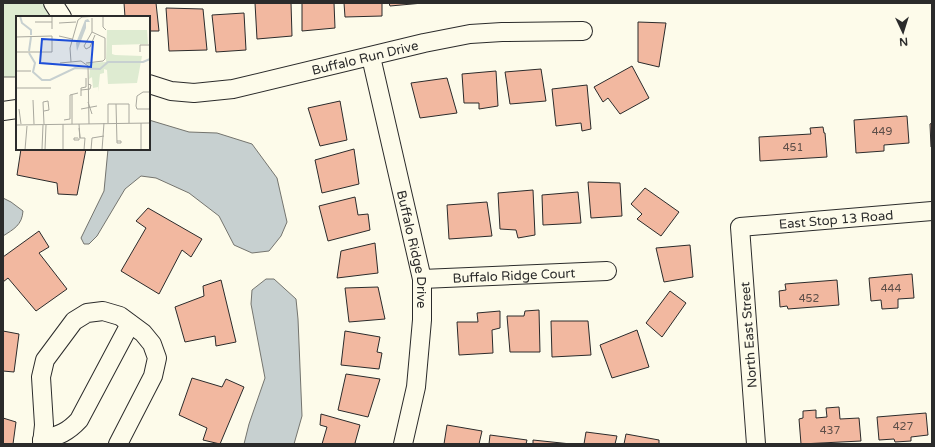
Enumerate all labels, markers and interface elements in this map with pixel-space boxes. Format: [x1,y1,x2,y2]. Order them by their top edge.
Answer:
north arrow [883,12,923,52]
inset map [16,16,150,150]
text: N [899,35,909,48]
street label: Buffalo Run Drive [310,38,420,79]
house number: 449 [872,125,892,138]
house number: 451 [783,141,803,154]
street label: Buffalo Ridge Drive [393,189,429,308]
street label: East Stop 13 Road [778,207,894,233]
street label: Buffalo Ridge Court [452,265,576,287]
street label: North East Street [737,281,761,389]
house number: 444 [881,282,901,295]
house number: 452 [799,292,819,305]
house number: 427 [893,420,913,433]
house number: 437 [820,424,840,437]

